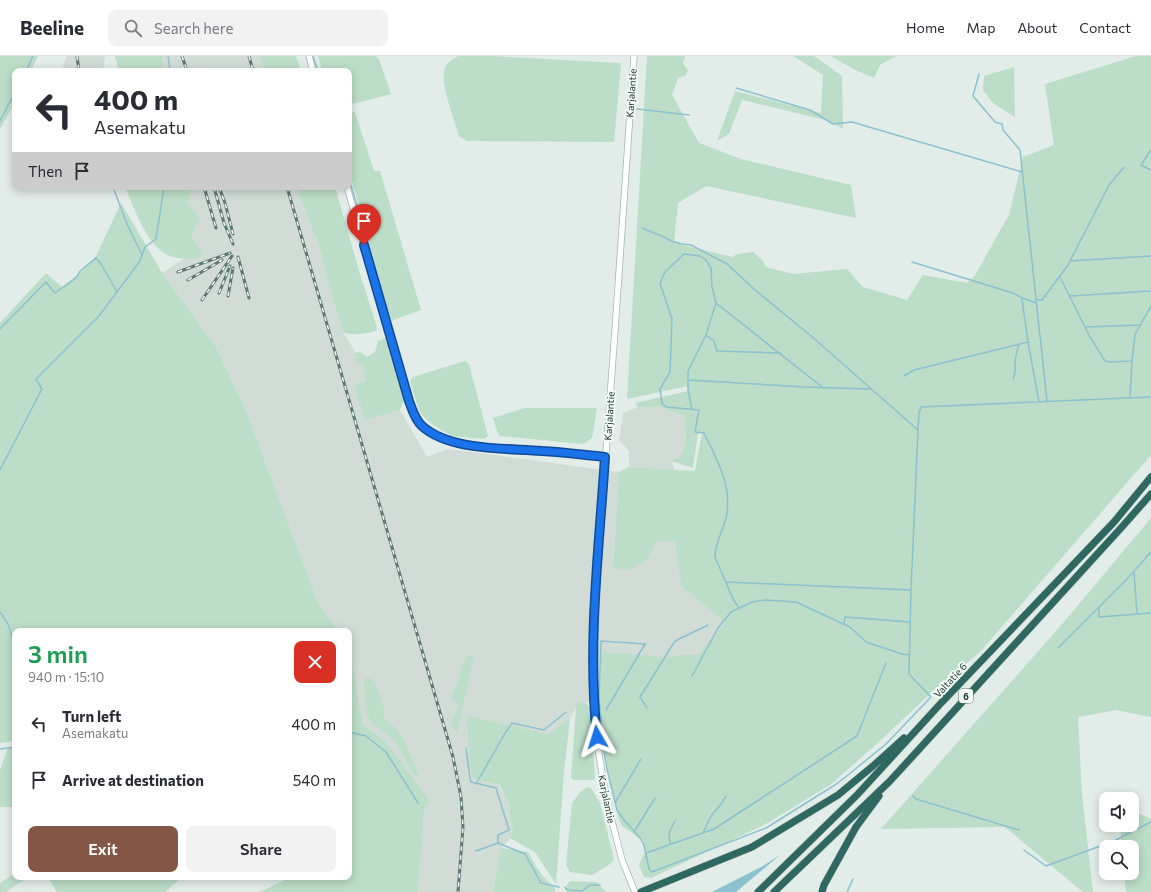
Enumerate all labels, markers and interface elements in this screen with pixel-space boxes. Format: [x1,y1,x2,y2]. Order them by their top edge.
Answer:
search box [108,10,388,46]
text: Beeline [20,16,84,39]
icon: search [122,17,144,39]
text: Search here [154,19,233,37]
text: Home [906,19,945,36]
text: Map [967,19,995,36]
text: About [1017,19,1057,36]
text: Contact [1079,19,1131,36]
street label: Karjalantie [623,68,639,118]
text: 400 m [94,82,178,116]
icon: left [28,84,80,136]
text: Asemakatu [94,116,186,138]
icon: arrive [71,160,93,182]
text: Then [28,162,63,180]
pin [347,204,381,245]
icon: arrive [353,210,375,232]
street label: Karjalantie [601,391,617,441]
text: 3 min [28,639,88,668]
button: close [294,641,336,683]
street label: Valtatie 6 [931,660,969,700]
text: 940 m · 15:10 [28,669,104,685]
road number: 6 [959,689,973,703]
text: Turn left [62,707,121,725]
icon: left [28,713,50,735]
text: 400 m [291,715,336,733]
position arrow [576,716,618,758]
text: Asemakatu [62,725,128,741]
icon: arrive [28,769,50,791]
text: Arrive at destination [62,771,204,789]
text: 540 m [293,771,336,789]
street label: Karjalantie [596,774,618,824]
map controls [1099,792,1139,880]
button: sound [1099,792,1139,832]
button: Exit [28,826,178,872]
button: Share [186,826,336,872]
button: search [1099,840,1139,880]

